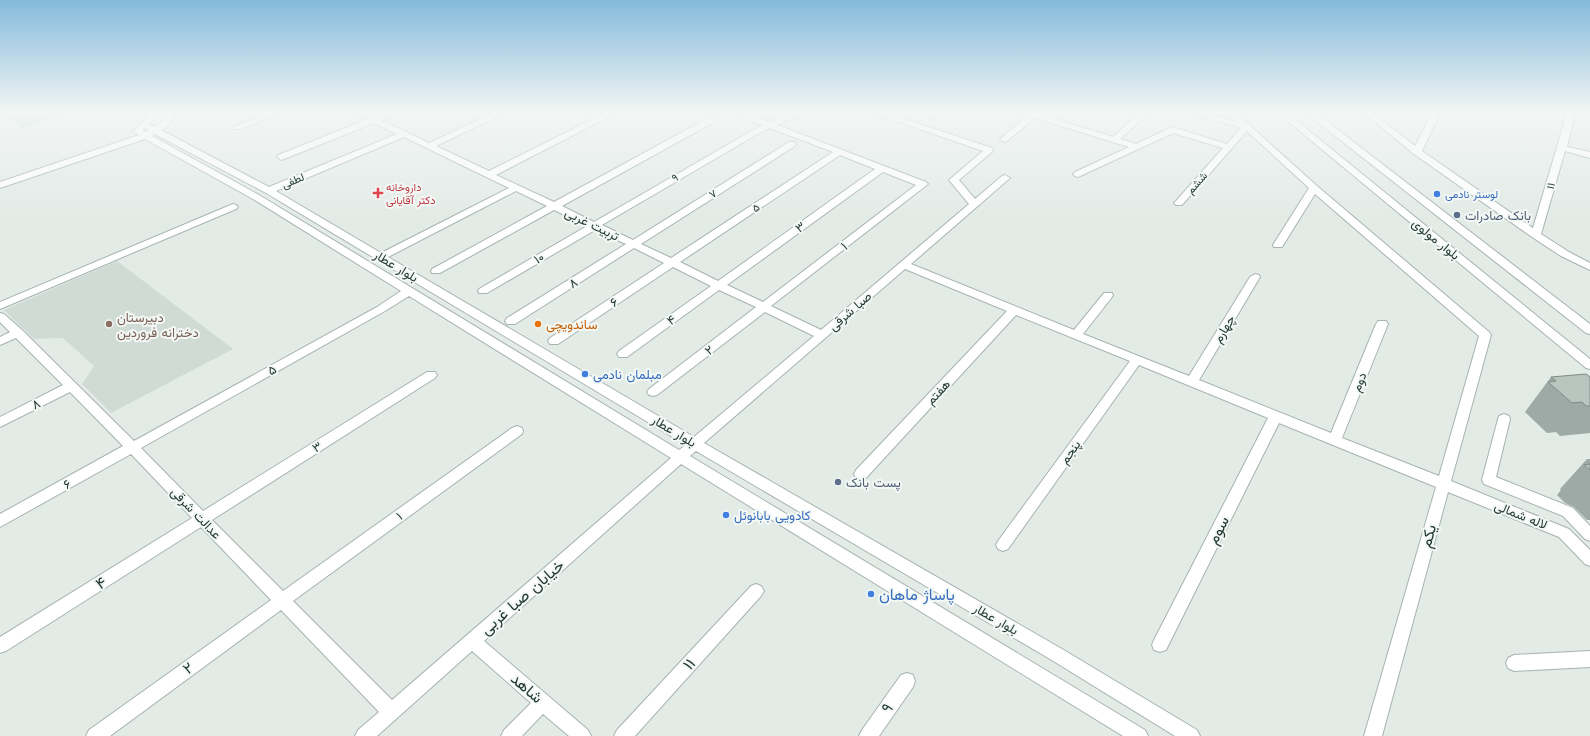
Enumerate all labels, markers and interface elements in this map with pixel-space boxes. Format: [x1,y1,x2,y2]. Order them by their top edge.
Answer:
street label: ششم [1184,169,1211,197]
street label: لطفی [280,170,306,192]
street label: ۹ [669,171,681,185]
place label: داروخانه دکتر آقایانی [386,181,435,207]
street label: ۱۱ [1544,181,1558,191]
street label: ۷ [707,187,720,201]
marker: داروخانه دکتر آقایانی [373,188,383,198]
place label: لوستر نادمی [1445,188,1498,201]
marker: لوستر نادمی [1432,189,1442,199]
street label: ۵ [750,201,762,215]
street label: تربیت غربی [562,204,622,245]
place label: بانک صادرات [1465,208,1531,224]
marker: بانک صادرات [1452,210,1462,220]
street label: بلوار مولوی [1408,215,1463,264]
street label: ۳ [792,218,808,236]
street label: ۱ [838,239,850,253]
street label: بلوار عطار [370,246,421,286]
street label: ۱۰ [531,249,547,267]
street label: ۸ [566,274,581,291]
street label: صبا شرقی [825,288,875,334]
street label: ۶ [607,294,621,310]
place label: دبیرستان دخترانه فروردین [117,310,199,341]
street label: ۴ [664,312,678,328]
street label: چهارم [1210,312,1240,347]
place label: ساندویچی [546,317,597,334]
marker: دبیرستان دخترانه فروردین [104,319,114,329]
marker: ساندویچی [533,319,543,329]
street label: ۲ [702,342,716,358]
street label: ۵ [265,362,279,378]
place label: مبلمان نادمی [593,367,662,383]
marker: مبلمان نادمی [580,369,590,379]
street label: دوم [1348,370,1371,394]
street label: هفتم [923,376,954,408]
street label: ۸ [29,395,43,412]
street label: بلوار عطار [648,411,699,451]
street label: پنجم [1056,437,1085,468]
street label: ۳ [309,438,325,456]
place label: پست بانک [846,475,901,492]
street label: ۶ [61,476,73,492]
marker: پست بانک [833,477,843,487]
street label: عدالت شرقی [167,484,224,543]
street label: لاله شمالی [1492,498,1550,533]
place label: کادویی بابانوئل [734,508,811,524]
street label: ۱ [393,509,405,523]
marker: کادویی بابانوئل [721,510,731,520]
street label: سوم [1203,513,1234,548]
street label: یکم [1416,522,1441,550]
street label: خیابان صبا غربی [476,555,569,639]
street label: ۴ [92,573,110,593]
place label: پاساژ ماهان [879,585,955,606]
marker: پاساژ ماهان [866,589,876,599]
street label: بلوار عطار [970,600,1021,639]
street label: ۱۱ [679,654,699,674]
street label: ۲ [179,658,197,678]
street label: شاهد [507,669,547,707]
street label: ۹ [877,699,897,717]

